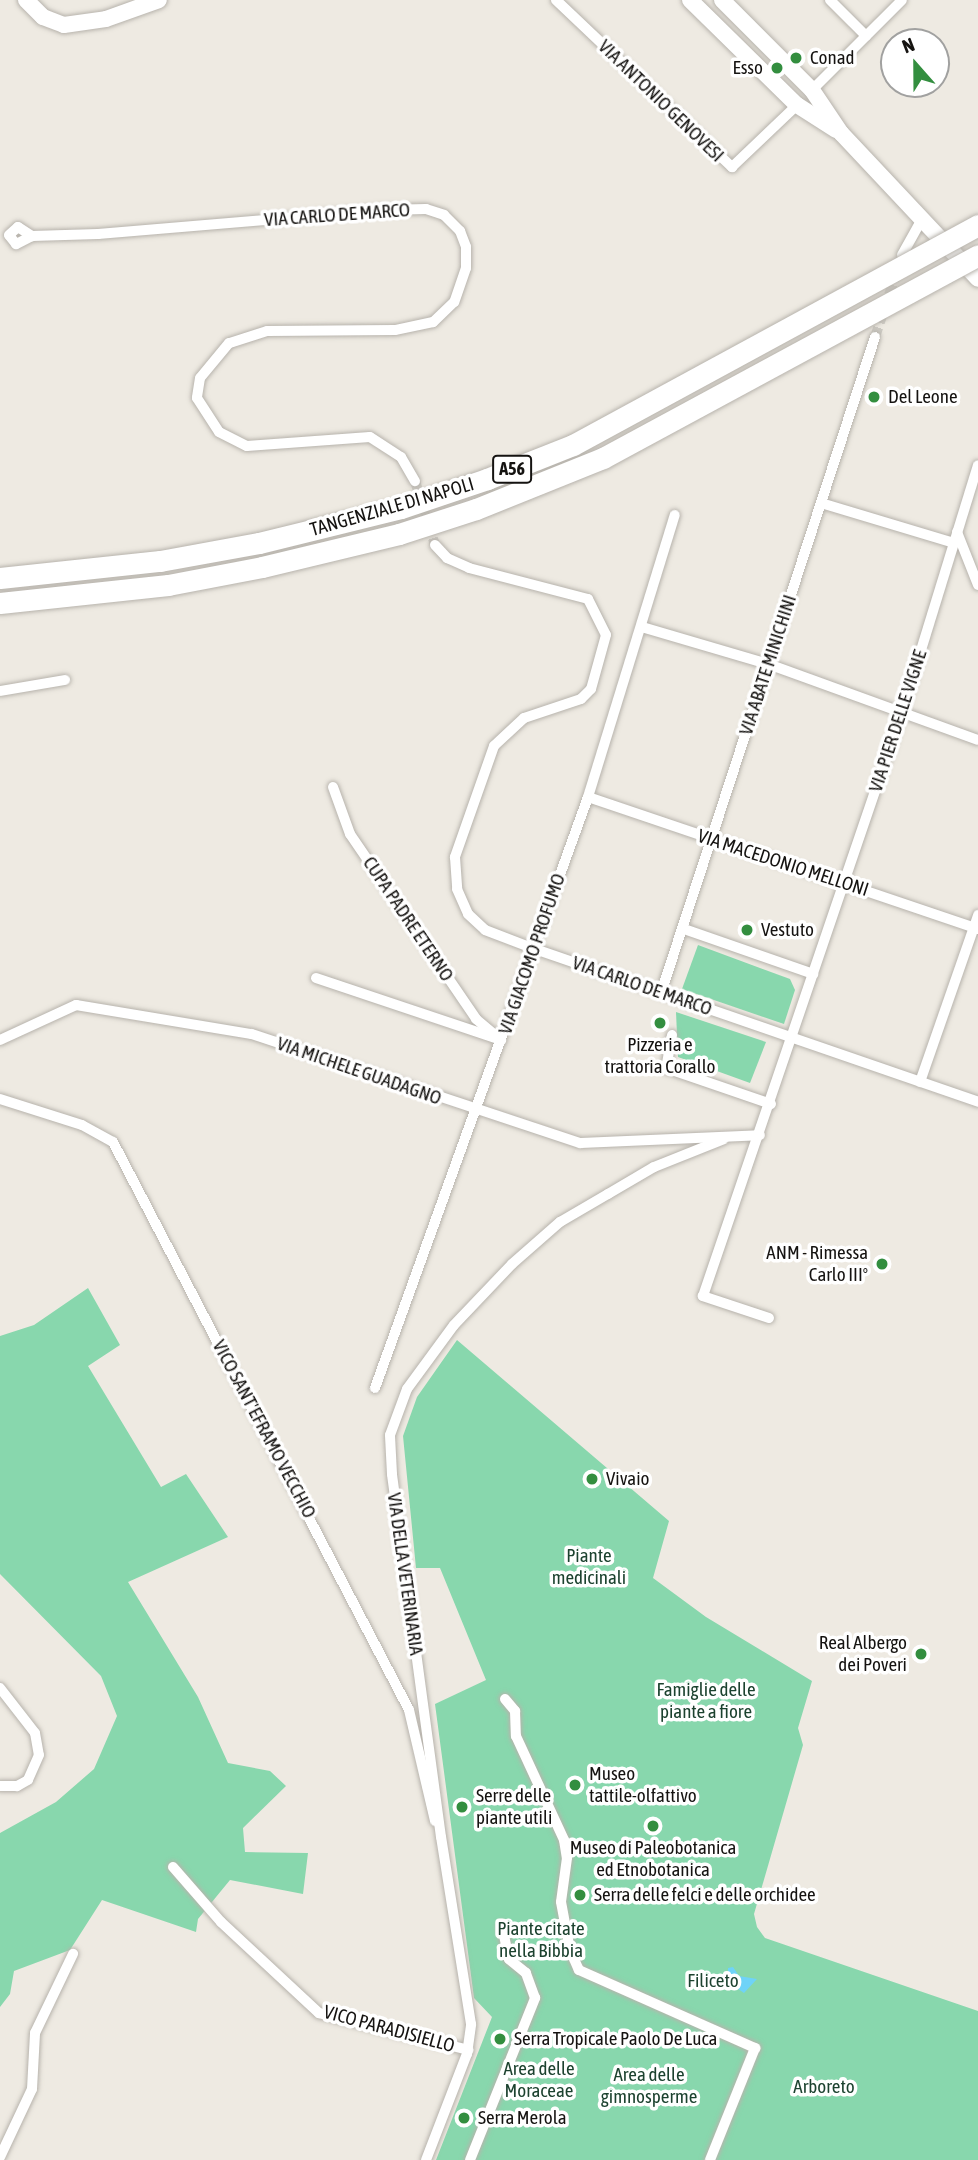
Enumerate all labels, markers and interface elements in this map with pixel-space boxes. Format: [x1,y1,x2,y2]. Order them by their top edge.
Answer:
north arrow [880,28,950,98]
text: N [899,33,917,58]
street label: VIA ANTONIO GENOVESI [593,35,729,167]
place label: Conad [810,47,855,69]
marker: Conad [788,50,804,66]
place label: Esso [733,57,763,79]
marker: Esso [769,60,785,76]
street label: VIA CARLO DE MARCO [263,199,411,231]
place label: Del Leone [888,386,958,408]
marker: Del Leone [866,389,882,405]
road number: A56 [491,454,533,484]
street label: TANGENZIALE DI NAPOLI [307,473,477,541]
street label: VIA ABATE MINICHINI [735,592,801,738]
street label: VIA PIER DELLE VIGNE [864,647,932,795]
street label: VIA MACEDONIO MELLONI [695,825,871,901]
street label: CUPA PADRE ETERNO [358,852,458,986]
street label: VIA GIACOMO PROFUMO [494,871,570,1037]
place label: Vestuto [761,919,814,941]
marker: Vestuto [739,922,755,938]
street label: VIA CARLO DE MARCO [569,951,715,1021]
marker: Pizzeria e trattoria Corallo [652,1015,668,1031]
street label: VIA MICHELE GUADAGNO [274,1032,444,1110]
place label: Pizzeria e trattoria Corallo [605,1034,715,1078]
place label: ANM - Rimessa Carlo III° [766,1242,868,1286]
marker: ANM - Rimessa Carlo III° [874,1256,890,1272]
street label: VICO SANT'EFRAMO VECCHIO [207,1336,321,1522]
place label: Vivaio [606,1468,649,1490]
marker: Vivaio [584,1471,600,1487]
street label: VIA DELLA VETERINARIA [382,1491,428,1657]
park label: Piante medicinali [552,1545,626,1589]
place label: Real Albergo dei Poveri [819,1632,907,1676]
marker: Real Albergo dei Poveri [913,1646,929,1662]
park label: Famiglie delle piante a fiore [656,1679,756,1723]
place label: Museo tattile-olfattivo [589,1763,697,1807]
marker: Museo tattile-olfattivo [567,1777,583,1793]
place label: Serre delle piante utili [476,1785,552,1829]
marker: Serre delle piante utili [454,1799,470,1815]
marker: Museo di Paleobotanica ed Etnobotanica [645,1818,661,1834]
place label: Museo di Paleobotanica ed Etnobotanica [570,1837,736,1881]
place label: Serra delle felci e delle orchidee [594,1884,816,1906]
marker: Serra delle felci e delle orchidee [572,1887,588,1903]
park label: Piante citate nella Bibbia [497,1918,585,1962]
park label: Filiceto [687,1970,739,1992]
street label: VICO PARADISIELLO [321,2001,457,2057]
place label: Serra Tropicale Paolo De Luca [514,2028,717,2050]
marker: Serra Tropicale Paolo De Luca [492,2031,508,2047]
park label: Area delle Moraceae [503,2058,575,2102]
park label: Area delle gimnosperme [601,2064,697,2108]
park label: Arboreto [793,2076,855,2098]
place label: Serra Merola [478,2107,567,2129]
marker: Serra Merola [456,2110,472,2126]

